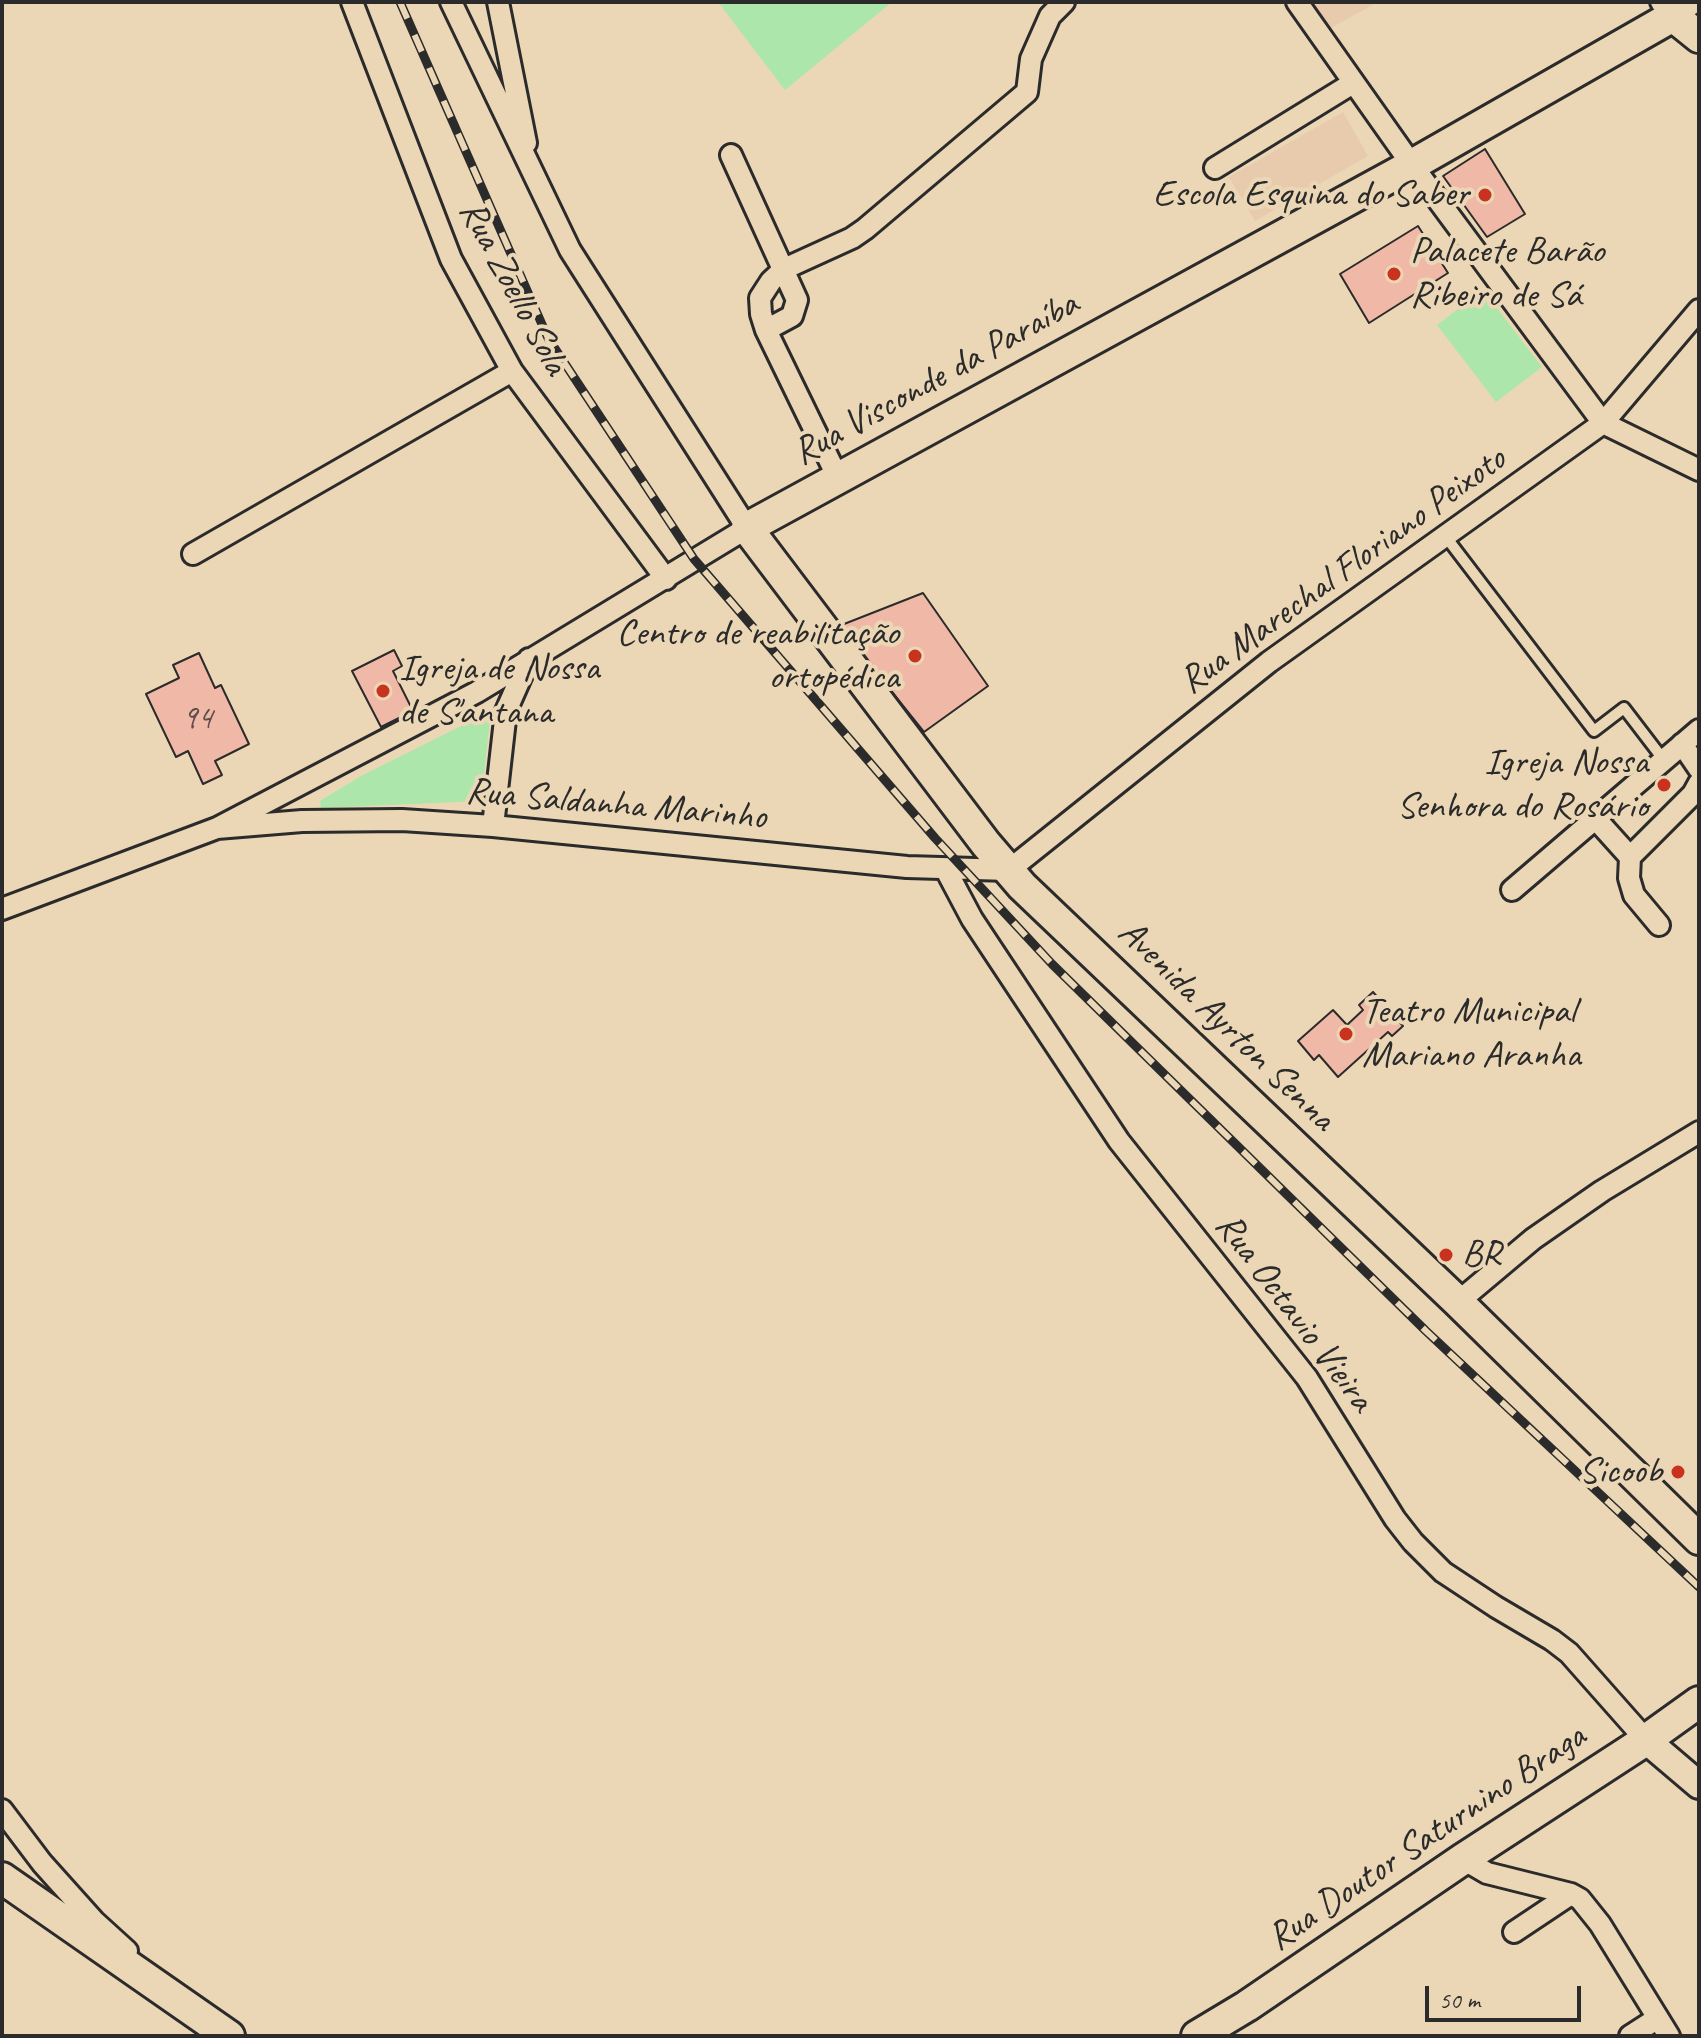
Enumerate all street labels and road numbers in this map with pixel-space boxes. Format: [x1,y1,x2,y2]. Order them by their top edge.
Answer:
street label: Rua Zoello Sola [448,193,578,383]
street label: Rua Visconde da Paraíba [785,282,1087,476]
street label: Rua Marechal Floriano Peixoto [1171,437,1515,705]
street label: Rua Saldanha Marinho [464,769,768,841]
street label: Avenida Ayrton Senna [1108,911,1344,1141]
street label: Rua Octavio Vieira [1205,1205,1383,1421]
street label: Rua Doutor Saturnino Braga [1259,1715,1595,1961]

